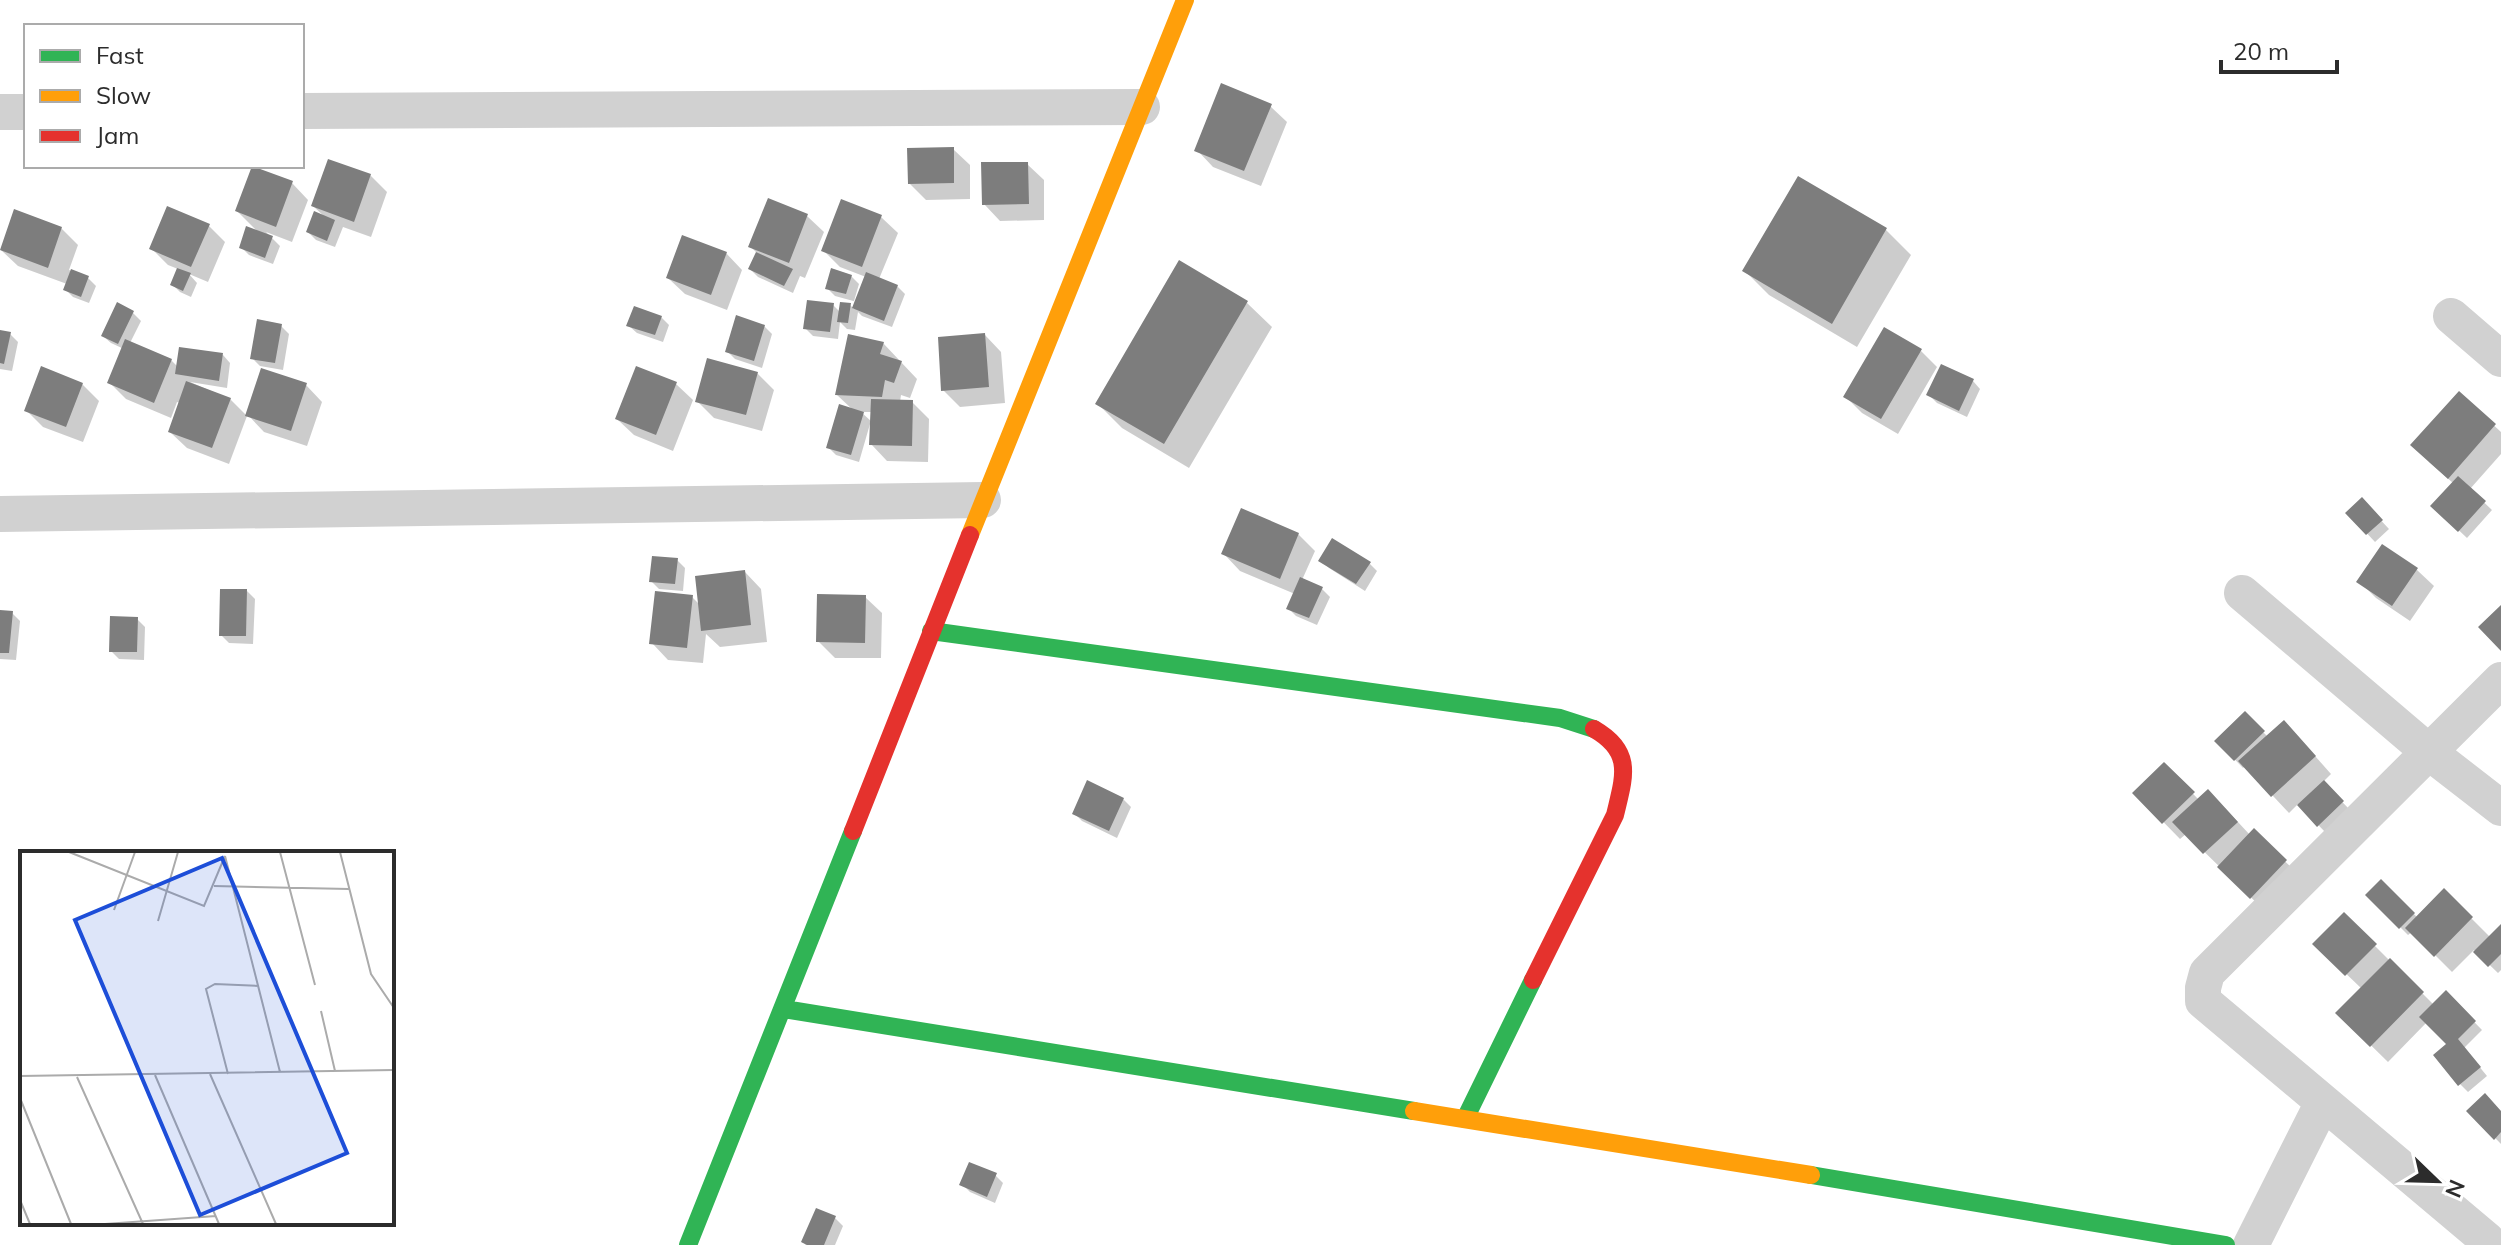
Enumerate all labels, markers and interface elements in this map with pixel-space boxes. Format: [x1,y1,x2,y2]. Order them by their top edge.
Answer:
legend [24,24,304,168]
scale bar [2221,24,2337,74]
text: 20 m [2233,36,2289,66]
text: Fast [96,40,144,70]
text: Slow [96,80,151,110]
text: Jam [96,120,139,150]
inset map [20,851,394,1225]
north arrow [2397,1141,2477,1221]
text: N [2439,1176,2472,1202]

